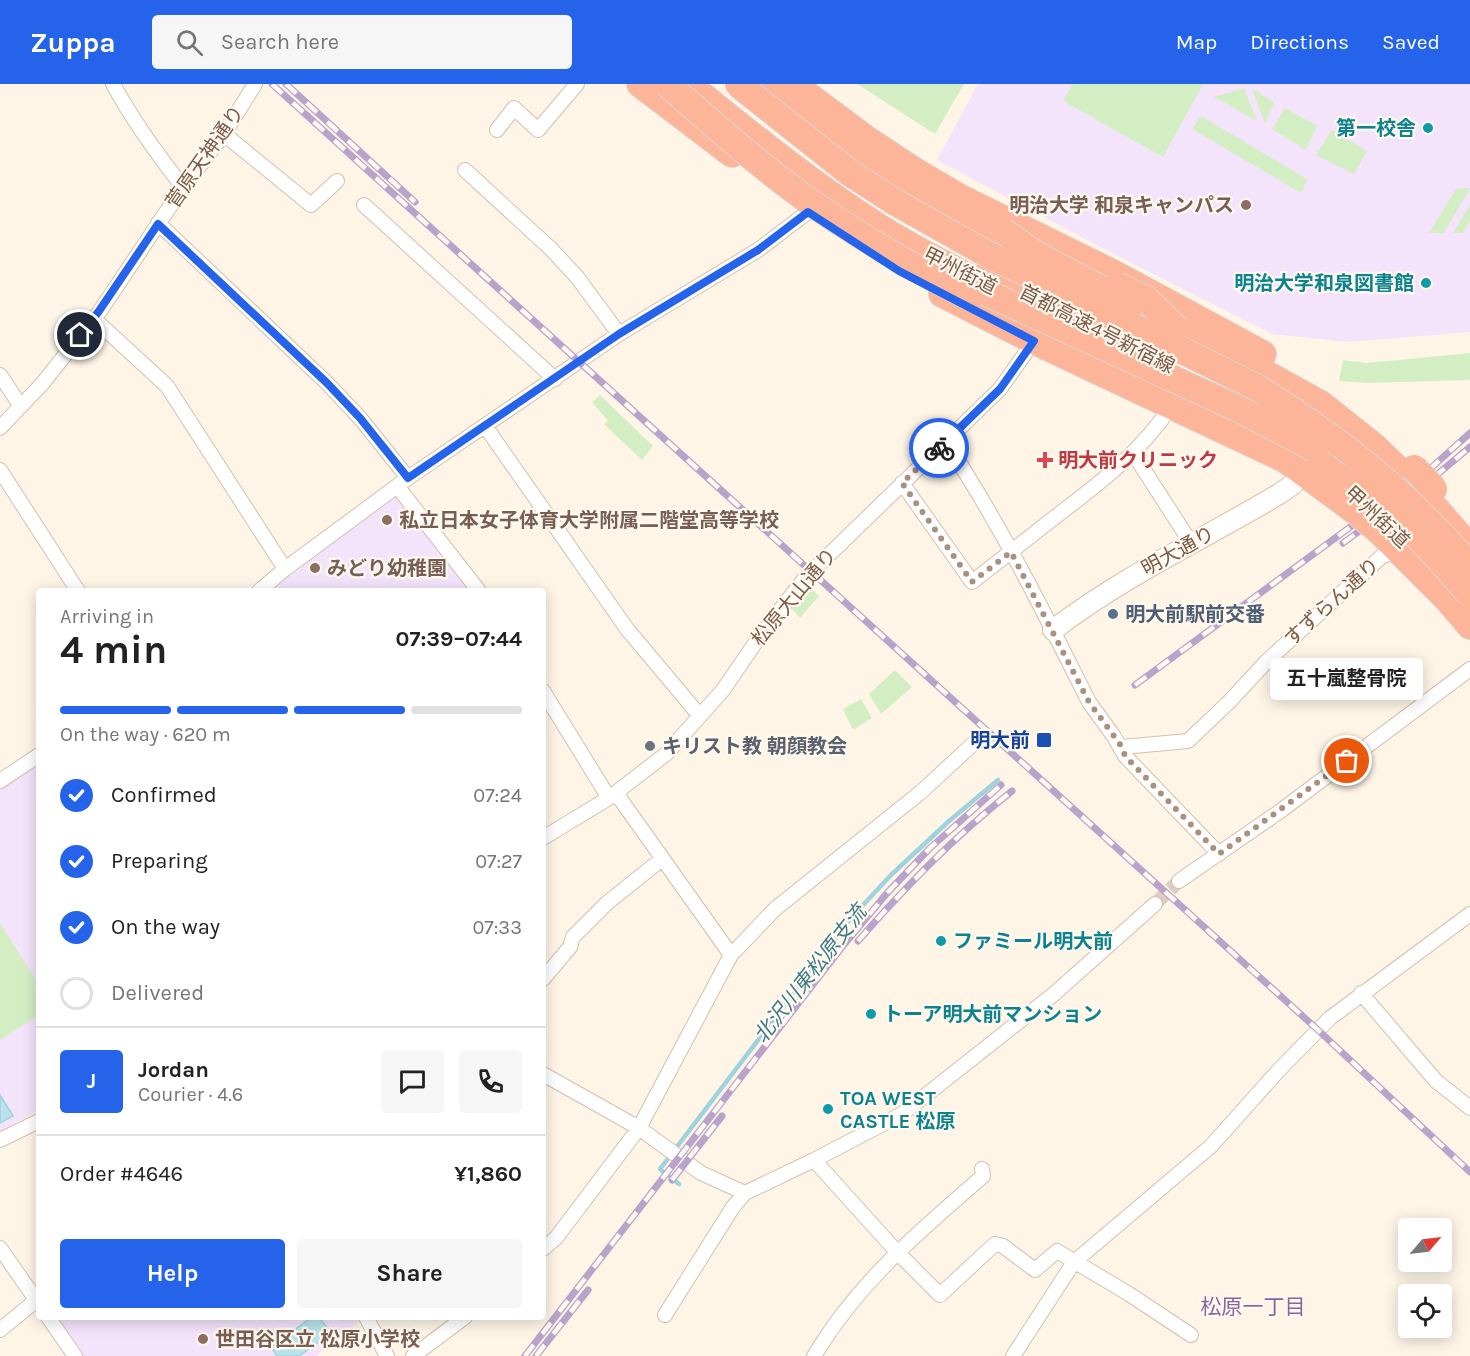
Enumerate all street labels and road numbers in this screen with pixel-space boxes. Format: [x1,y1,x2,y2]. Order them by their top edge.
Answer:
street label: 菅原天神通り [161,101,249,213]
street label: 甲州街道 [919,243,1001,299]
street label: 首都高速4号新宿線 [1016,280,1178,378]
street label: 甲州街道 [1340,481,1414,553]
street label: 明大通り [1137,522,1219,580]
street label: 松原大山通り [747,544,841,650]
street label: すずらん通り [1280,553,1384,651]

